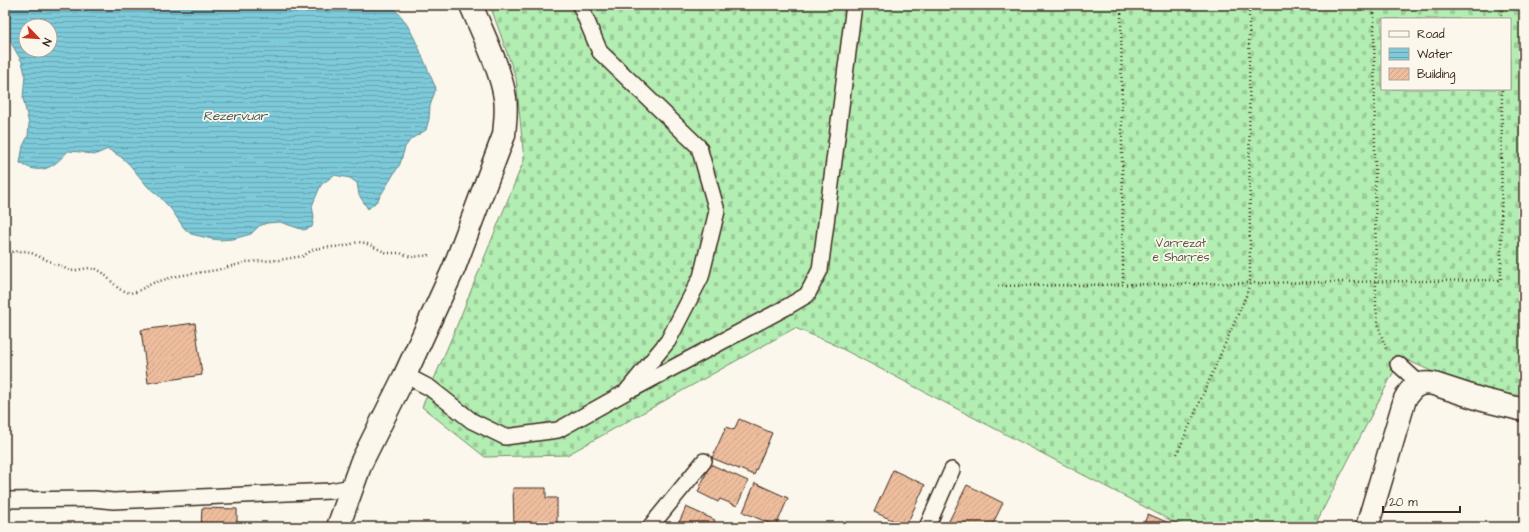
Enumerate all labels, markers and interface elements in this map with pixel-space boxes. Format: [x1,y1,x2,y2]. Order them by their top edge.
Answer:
north arrow [18,18,58,58]
legend [1381,18,1511,90]
text: Road [1417,26,1445,43]
text: N [38,36,55,48]
text: Water [1417,46,1453,63]
text: Building [1417,66,1455,84]
water label: Rezervuar [203,107,269,125]
park label: Varrezat e Sharrës [1153,235,1209,266]
scale bar [1383,488,1460,514]
text: 20 m [1389,494,1418,511]

